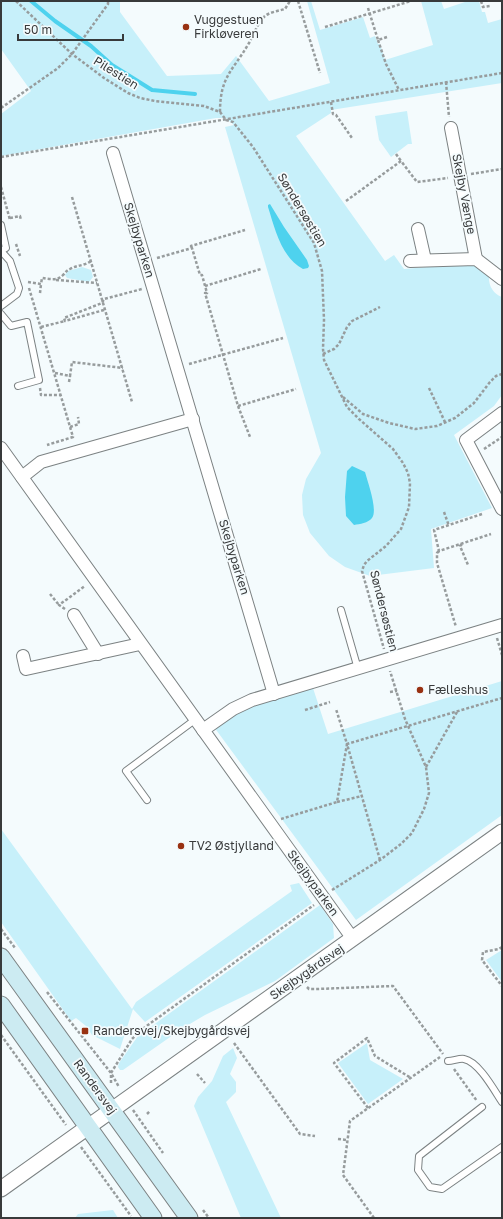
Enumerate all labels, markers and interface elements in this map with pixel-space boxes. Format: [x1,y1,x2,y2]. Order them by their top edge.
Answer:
place label: Vuggestuen Firkløveren [194,12,263,41]
scale bar [18,16,123,42]
text: 50 m [24,22,52,37]
marker: Vuggestuen Firkløveren [181,22,191,32]
street label: Pilestien [91,53,142,92]
street label: Skejby Vænge [449,152,480,235]
street label: Søndersøstien [274,170,330,249]
street label: Skejbyparken [121,200,158,279]
street label: Skejbyparken [216,517,253,596]
street label: Søndersøstien [367,569,402,653]
place label: Fælleshus [428,682,488,697]
marker: Fælleshus [415,685,425,695]
place label: TV2 Østjylland [189,838,274,853]
marker: TV2 Østjylland [176,841,186,851]
street label: Skejbyparken [284,847,342,919]
street label: Skejbygårdsvej [267,940,347,1003]
place label: Randersvej/Skejbygårdsvej [93,1023,250,1038]
marker: Randersvej/Skejbygårdsvej [80,1026,90,1036]
street label: Randersvej [70,1056,120,1117]

